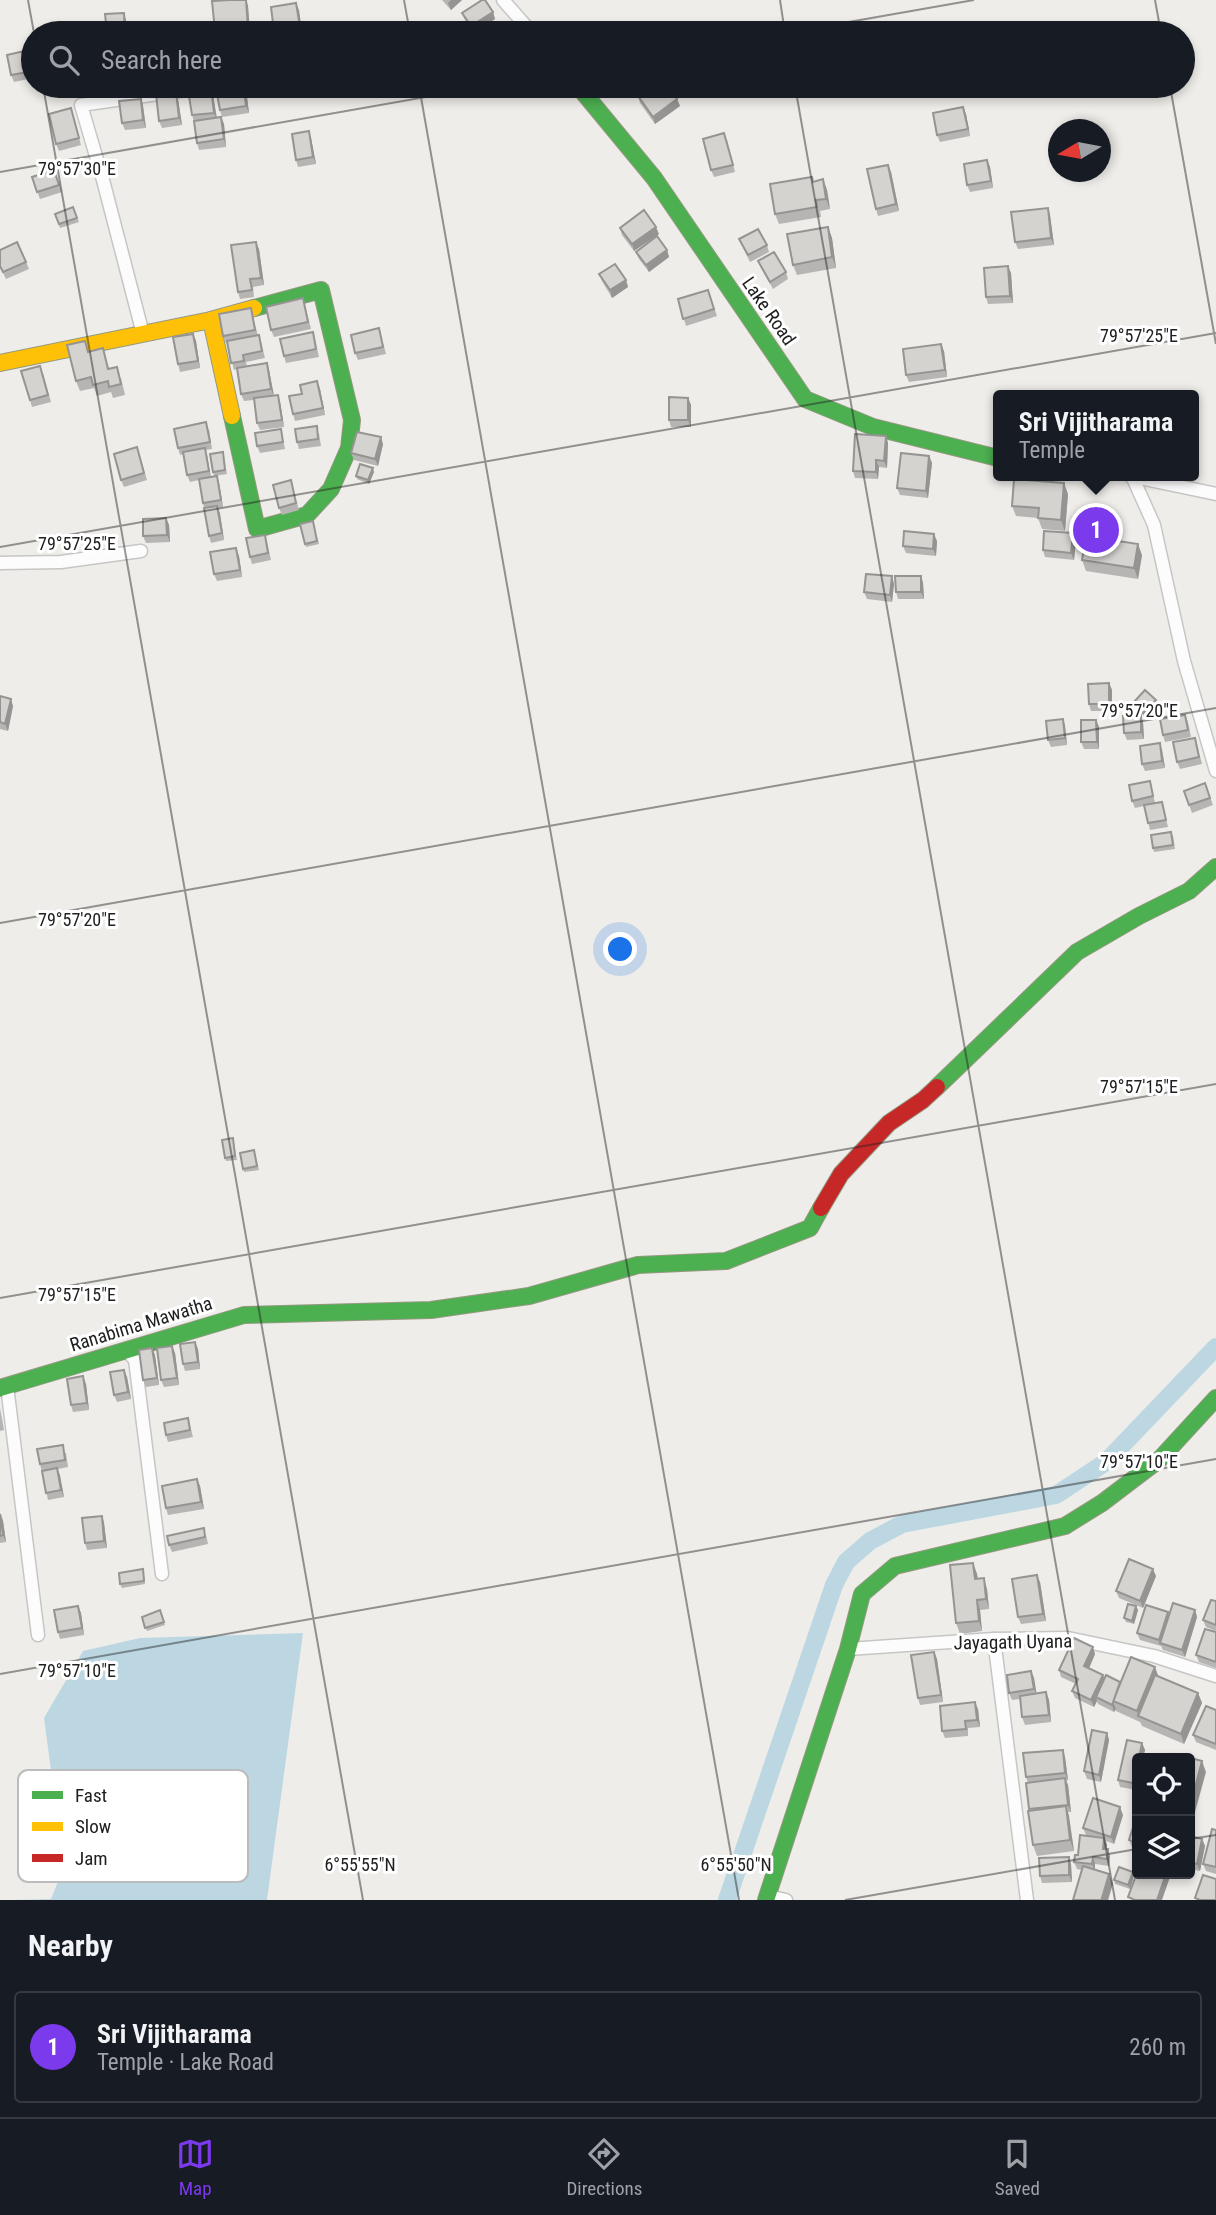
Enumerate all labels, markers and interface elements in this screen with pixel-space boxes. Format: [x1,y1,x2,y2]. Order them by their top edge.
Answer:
search box [21,21,1195,98]
icon: search [45,41,83,79]
text: Search here [101,45,222,75]
north arrow [1048,119,1111,182]
text: 79°57'30"E [38,158,116,179]
street label: Lake Road [737,272,801,350]
text: 79°57'25"E [1100,325,1178,346]
popup [993,390,1199,481]
text: Sri Vijitharama [1019,407,1173,437]
text: Temple [1019,437,1085,464]
pin: 1 [1073,504,1119,556]
text: 79°57'25"E [38,533,116,554]
text: 79°57'20"E [1100,700,1178,721]
text: 79°57'20"E [38,909,116,930]
your location [603,932,637,966]
text: 79°57'15"E [1100,1076,1178,1097]
text: 79°57'15"E [38,1284,116,1305]
street label: Ranabima Mawatha [67,1291,215,1357]
text: 79°57'10"E [1100,1451,1178,1472]
street label: Jayagath Uyana [954,1629,1072,1655]
text: 79°57'10"E [38,1660,116,1681]
map controls [1132,1753,1195,1879]
button: locate [1132,1753,1195,1816]
legend [18,1770,248,1882]
text: Fast [75,1784,107,1807]
text: Slow [75,1815,111,1838]
button: layers [1132,1816,1195,1879]
text: Jam [75,1847,108,1870]
text: 6°55'55"N [324,1854,396,1875]
text: 6°55'50"N [700,1854,772,1875]
text: Nearby [28,1928,113,1963]
text: Sri Vijitharama [97,2019,252,2049]
text: 1 [47,2034,59,2061]
text: 260 m [1129,2034,1186,2061]
text: Temple · Lake Road [97,2049,274,2076]
tab: Map [176,2135,214,2200]
tab: Directions [566,2135,642,2200]
tab: Saved [995,2135,1040,2200]

